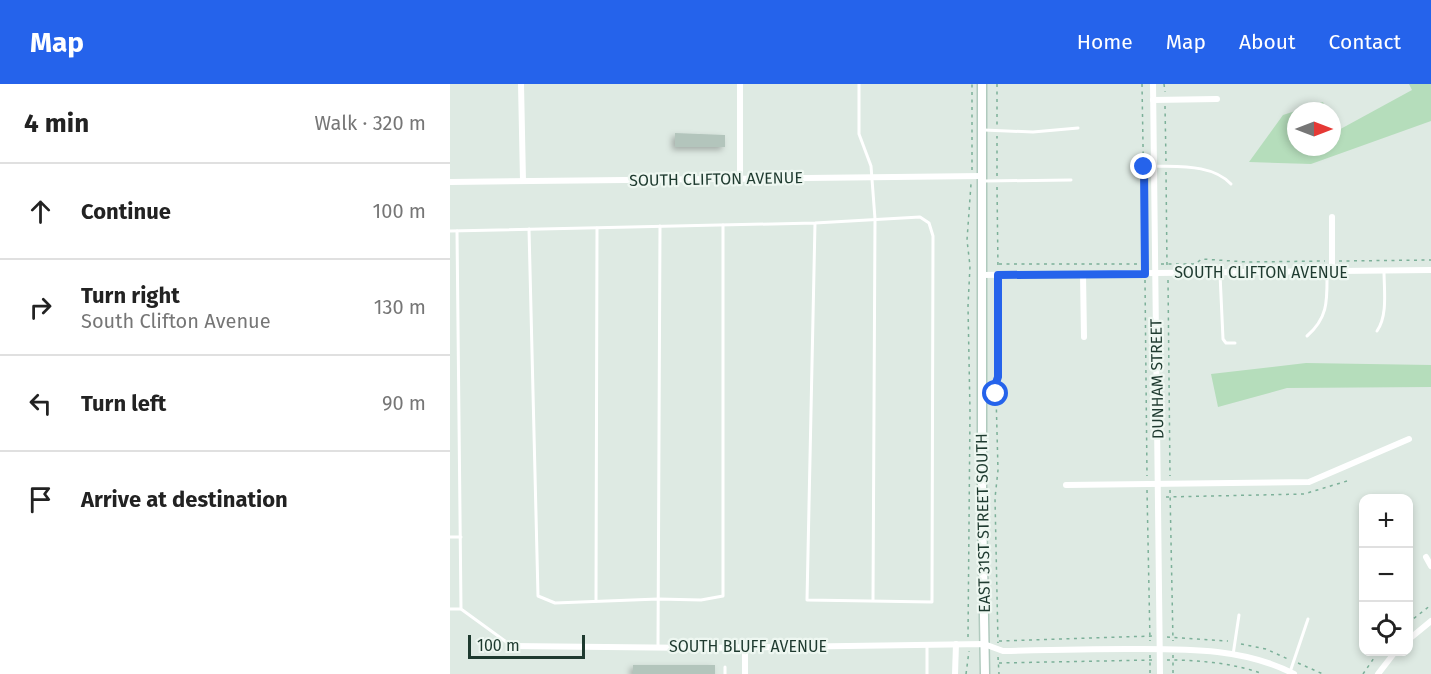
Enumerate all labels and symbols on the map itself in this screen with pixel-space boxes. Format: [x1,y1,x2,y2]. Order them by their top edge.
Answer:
north arrow [1287,102,1341,156]
route end [1130,153,1156,179]
street label: SOUTH CLIFTON AVENUE [629,168,803,190]
street label: SOUTH CLIFTON AVENUE [1174,263,1348,282]
street label: DUNHAM STREET [1146,318,1168,439]
route start [982,380,1008,406]
street label: EAST 31ST STREET SOUTH [972,433,994,613]
scale bar [468,632,585,660]
street label: SOUTH BLUFF AVENUE [669,637,827,656]

